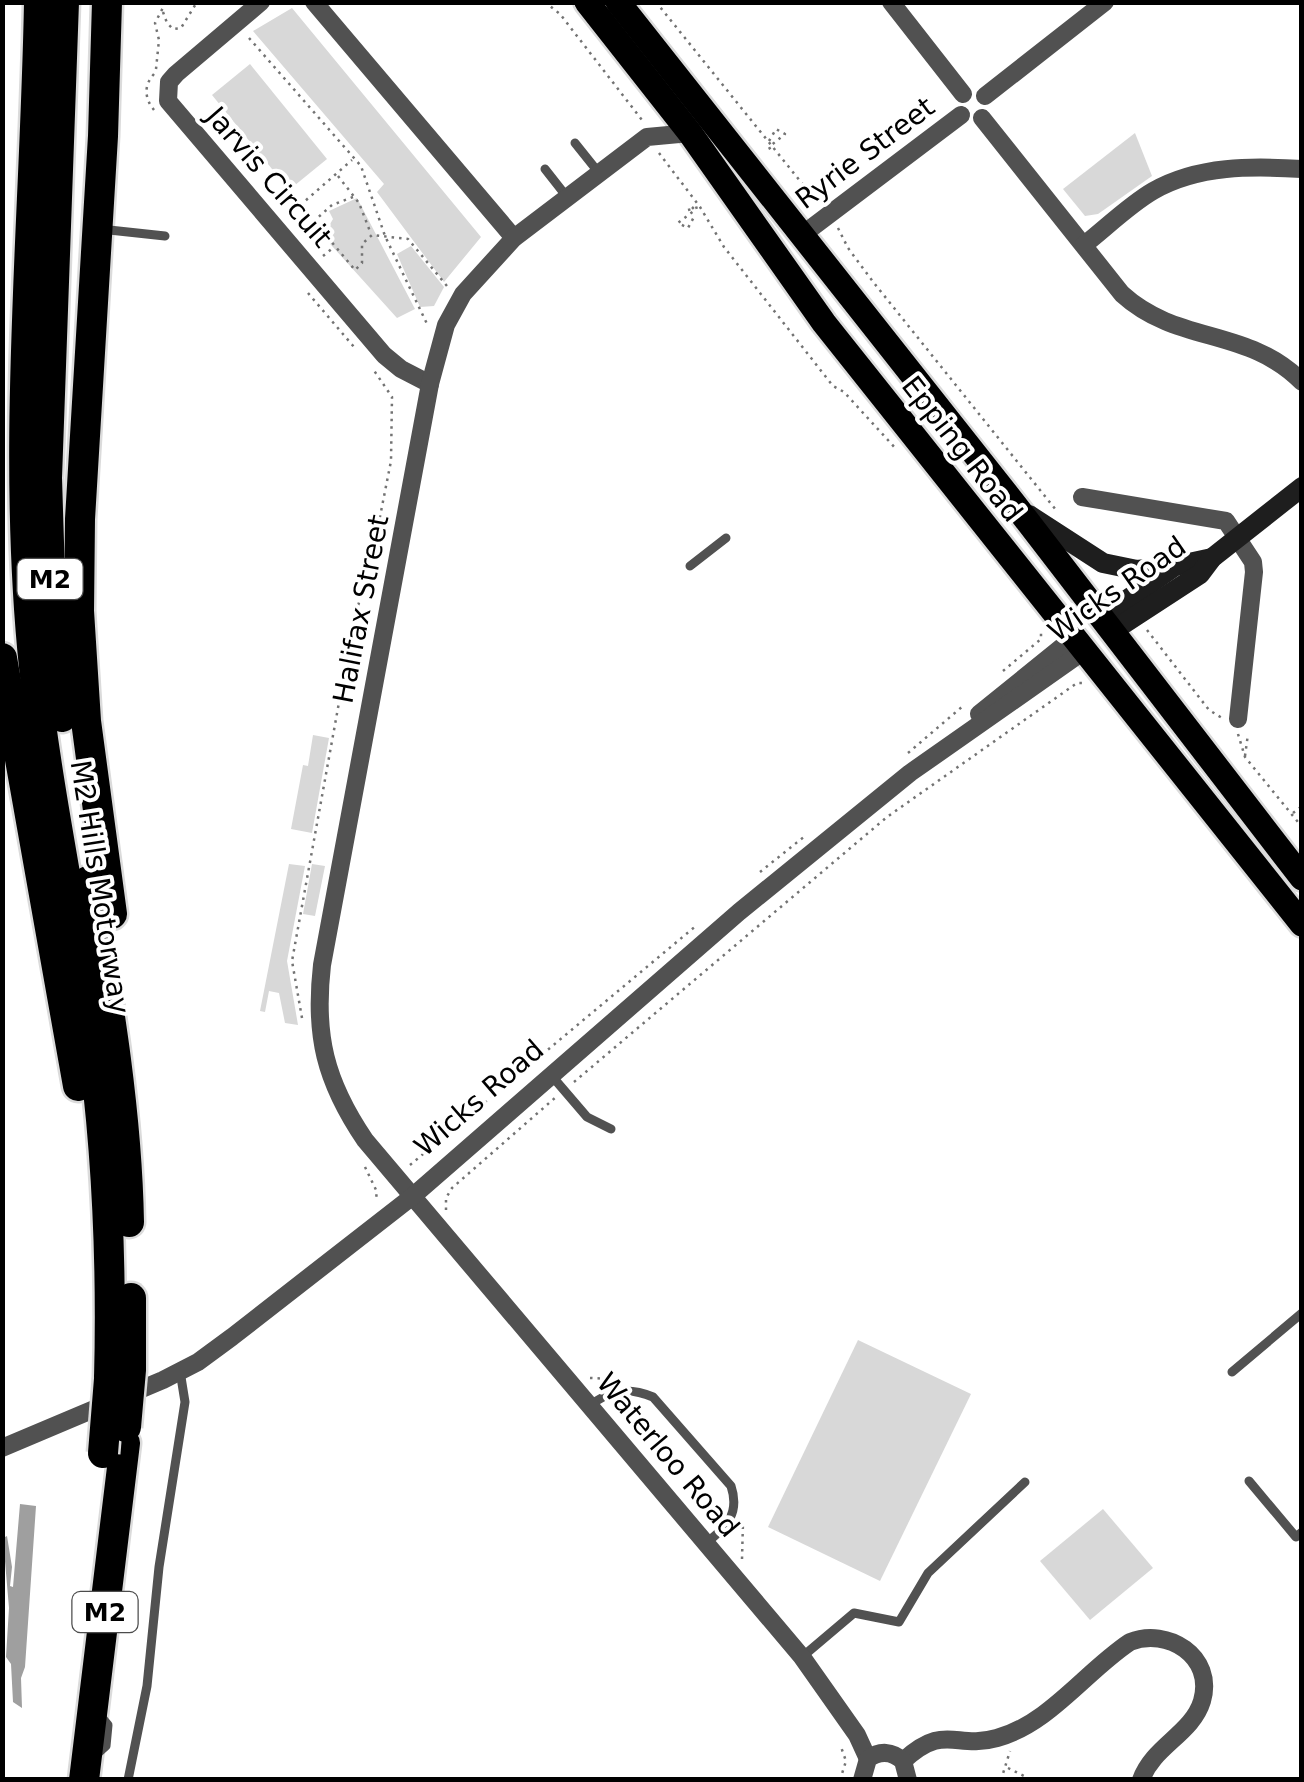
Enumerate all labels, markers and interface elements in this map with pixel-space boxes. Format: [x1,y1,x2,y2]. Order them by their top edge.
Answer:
street label: Ryrie Street [789,90,941,216]
street label: Jarvis Circuit [198,99,339,254]
street label: Epping Road [895,370,1029,528]
street label: Halifax Street [327,512,395,706]
street label: Wicks Road [1042,530,1192,648]
road number: M2 [18,559,82,599]
street label: M2 Hills Motorway [64,758,136,1016]
street label: Wicks Road [408,1033,550,1163]
street label: Waterloo Road [590,1366,746,1544]
road number: M2 [72,1592,138,1632]

